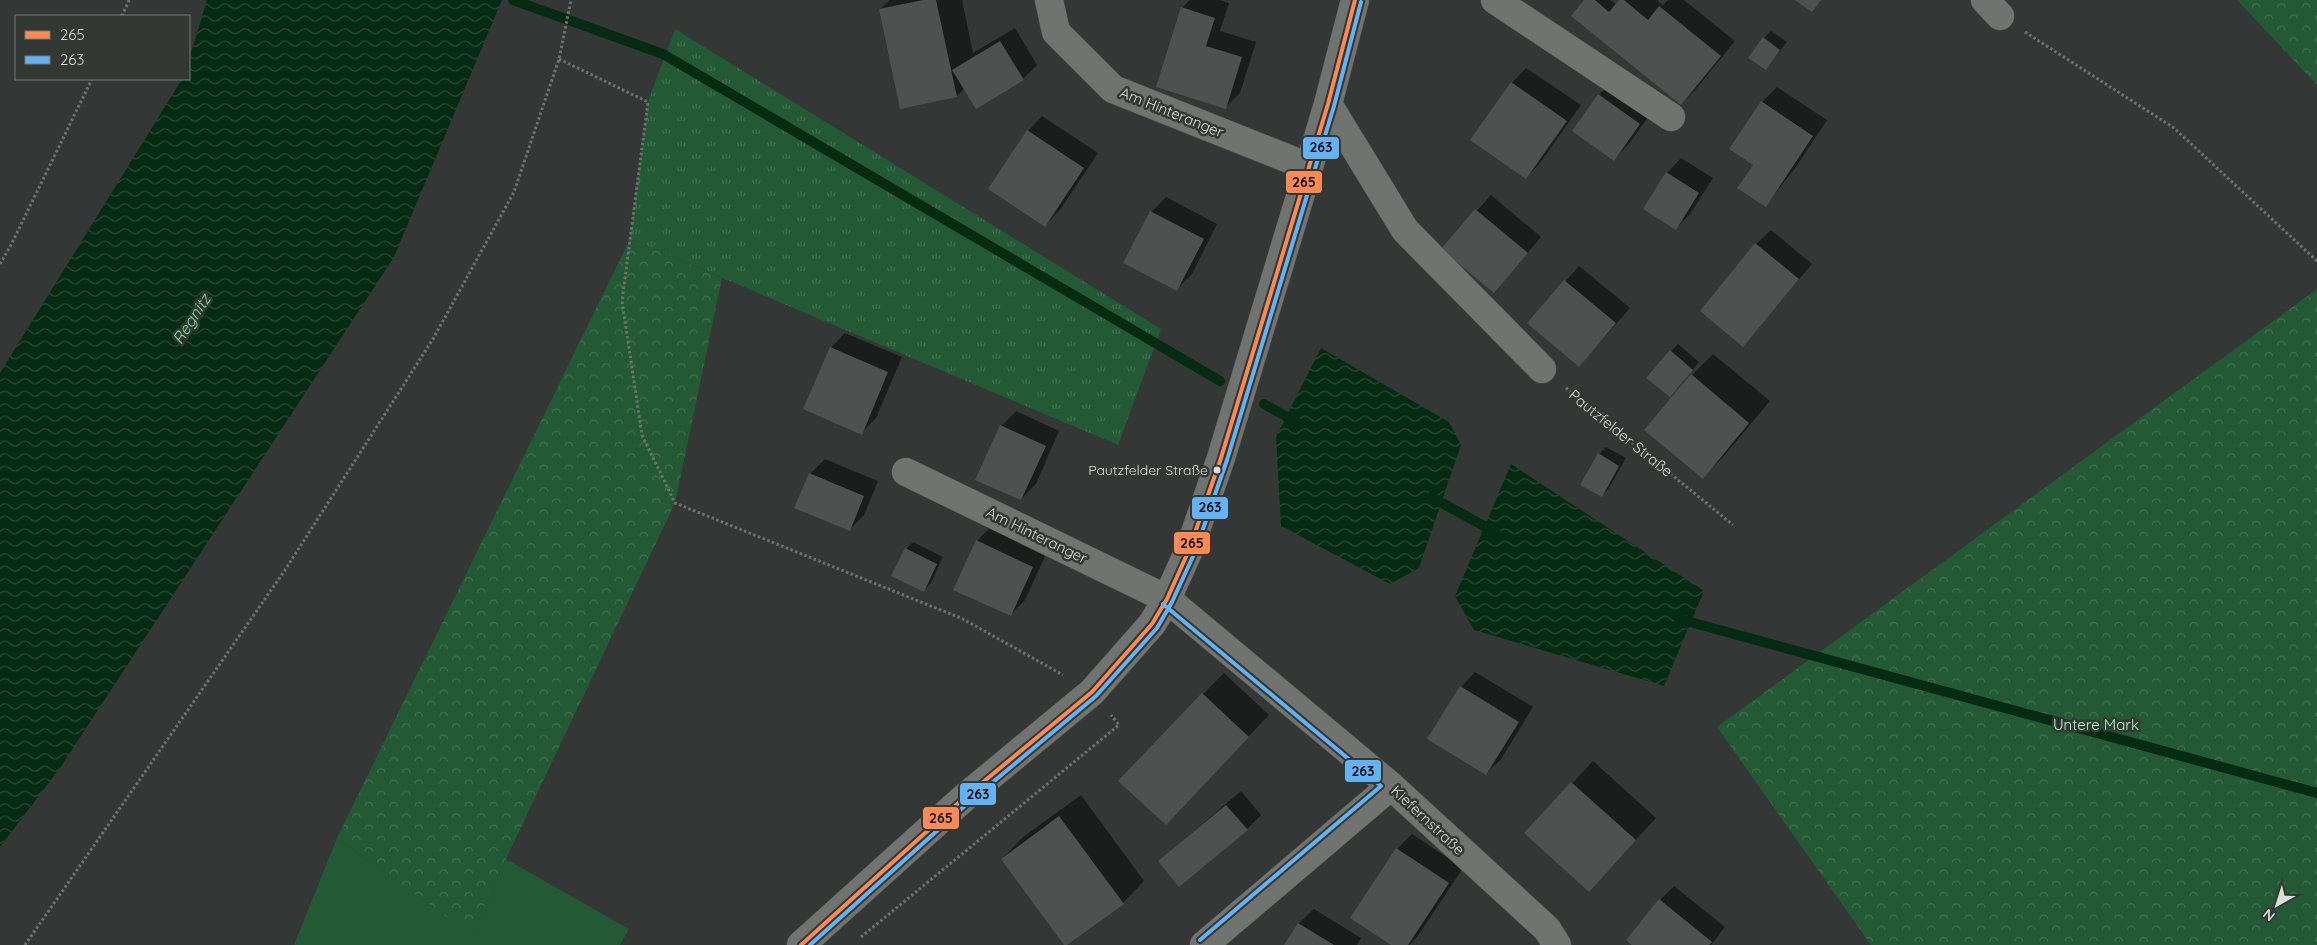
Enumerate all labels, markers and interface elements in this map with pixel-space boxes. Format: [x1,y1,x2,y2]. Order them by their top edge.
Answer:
legend [15,15,190,80]
text: 265 [60,25,85,44]
text: 263 [60,50,84,69]
street label: Am Hinteranger [1117,83,1227,142]
line badge: 263 [1302,136,1340,160]
text: 263 [1309,138,1333,156]
line badge: 265 [1285,170,1323,194]
text: 265 [1292,173,1316,191]
water label: Regnitz [168,289,215,348]
street label: Pautzfelder Straße [1565,385,1677,481]
place label: Pautzfelder Straße [1088,461,1208,479]
marker: Pautzfelder Straße [1212,465,1222,475]
line badge: 263 [1191,496,1229,520]
text: 263 [1198,498,1222,516]
street label: Am Hinteranger [983,502,1091,568]
line badge: 265 [1173,531,1211,555]
text: 265 [1180,534,1204,552]
park label: Untere Mark [2053,715,2139,734]
line badge: 263 [1344,759,1382,783]
text: 263 [1351,762,1375,780]
street label: Kiefernstraße [1387,781,1469,859]
line badge: 263 [959,782,997,806]
text: 263 [966,785,990,803]
line badge: 265 [922,806,960,830]
text: 265 [929,809,953,827]
north arrow [2252,880,2302,930]
text: N [2259,905,2278,925]

